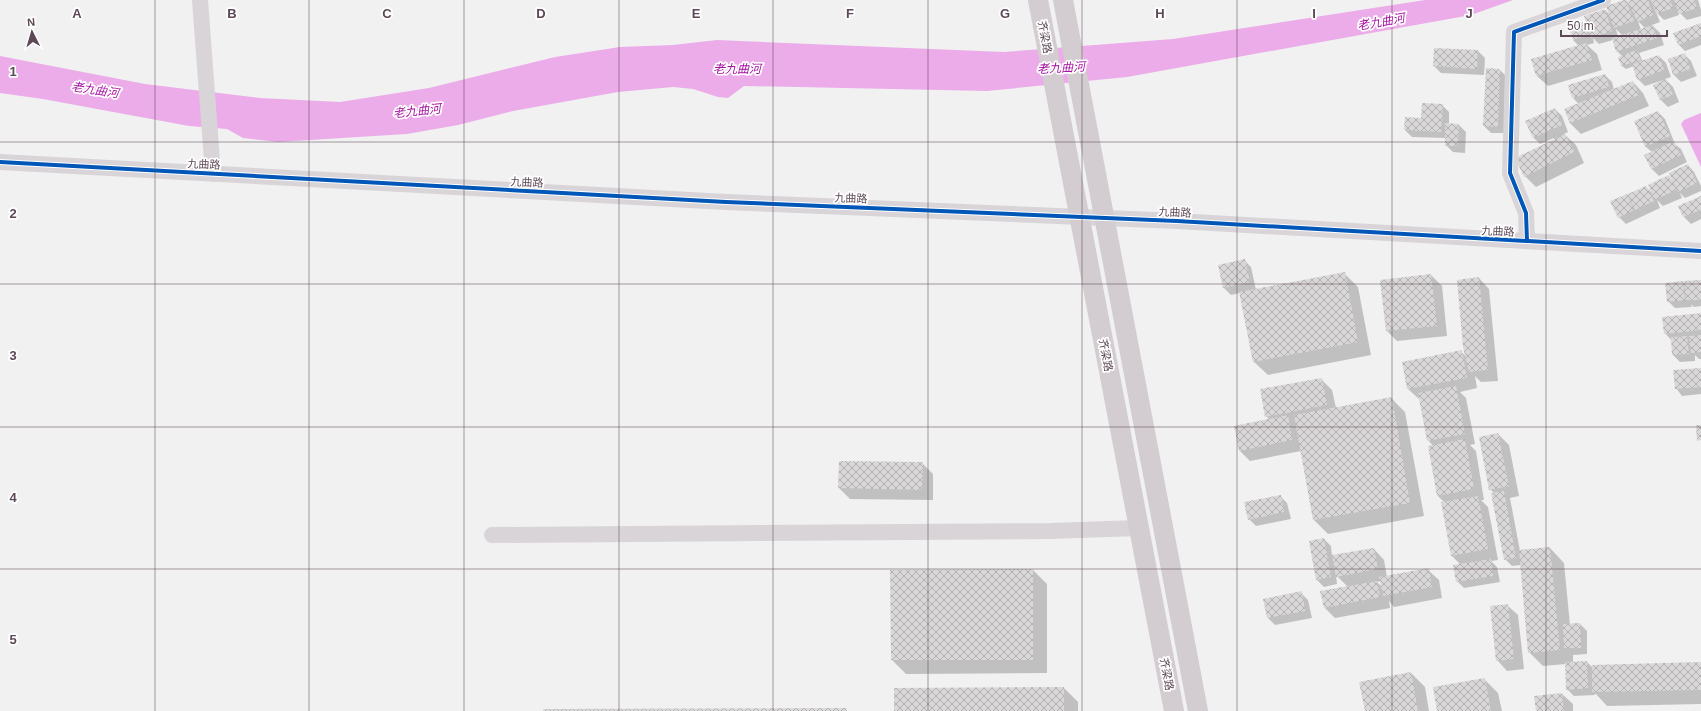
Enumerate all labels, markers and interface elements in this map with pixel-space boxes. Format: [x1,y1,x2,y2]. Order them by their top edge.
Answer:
text: A [72,6,82,21]
text: B [227,6,237,21]
text: C [382,6,392,21]
text: D [536,6,546,21]
text: E [692,6,701,21]
text: F [846,6,854,21]
text: G [1000,6,1010,21]
text: H [1155,6,1165,21]
text: I [1312,6,1316,21]
text: J [1465,6,1473,21]
water label: 老九曲河 [1356,11,1408,33]
north arrow [12,12,52,52]
scale bar [1561,12,1667,38]
text: N [27,16,36,28]
text: 50 m [1567,19,1594,33]
street label: 齐梁路 [1036,20,1054,54]
water label: 老九曲河 [1037,60,1087,76]
water label: 老九曲河 [713,62,763,76]
text: 1 [9,64,17,79]
water label: 老九曲河 [70,79,122,101]
water label: 老九曲河 [392,101,444,120]
street label: 九曲路 [187,157,221,171]
street label: 九曲路 [510,175,544,189]
street label: 九曲路 [834,191,868,205]
street label: 九曲路 [1158,205,1192,219]
text: 2 [9,206,17,221]
street label: 九曲路 [1481,224,1515,238]
street label: 齐梁路 [1097,338,1115,372]
text: 3 [9,348,17,363]
text: 4 [9,490,17,505]
text: 5 [9,632,17,647]
street label: 齐梁路 [1158,657,1176,691]

